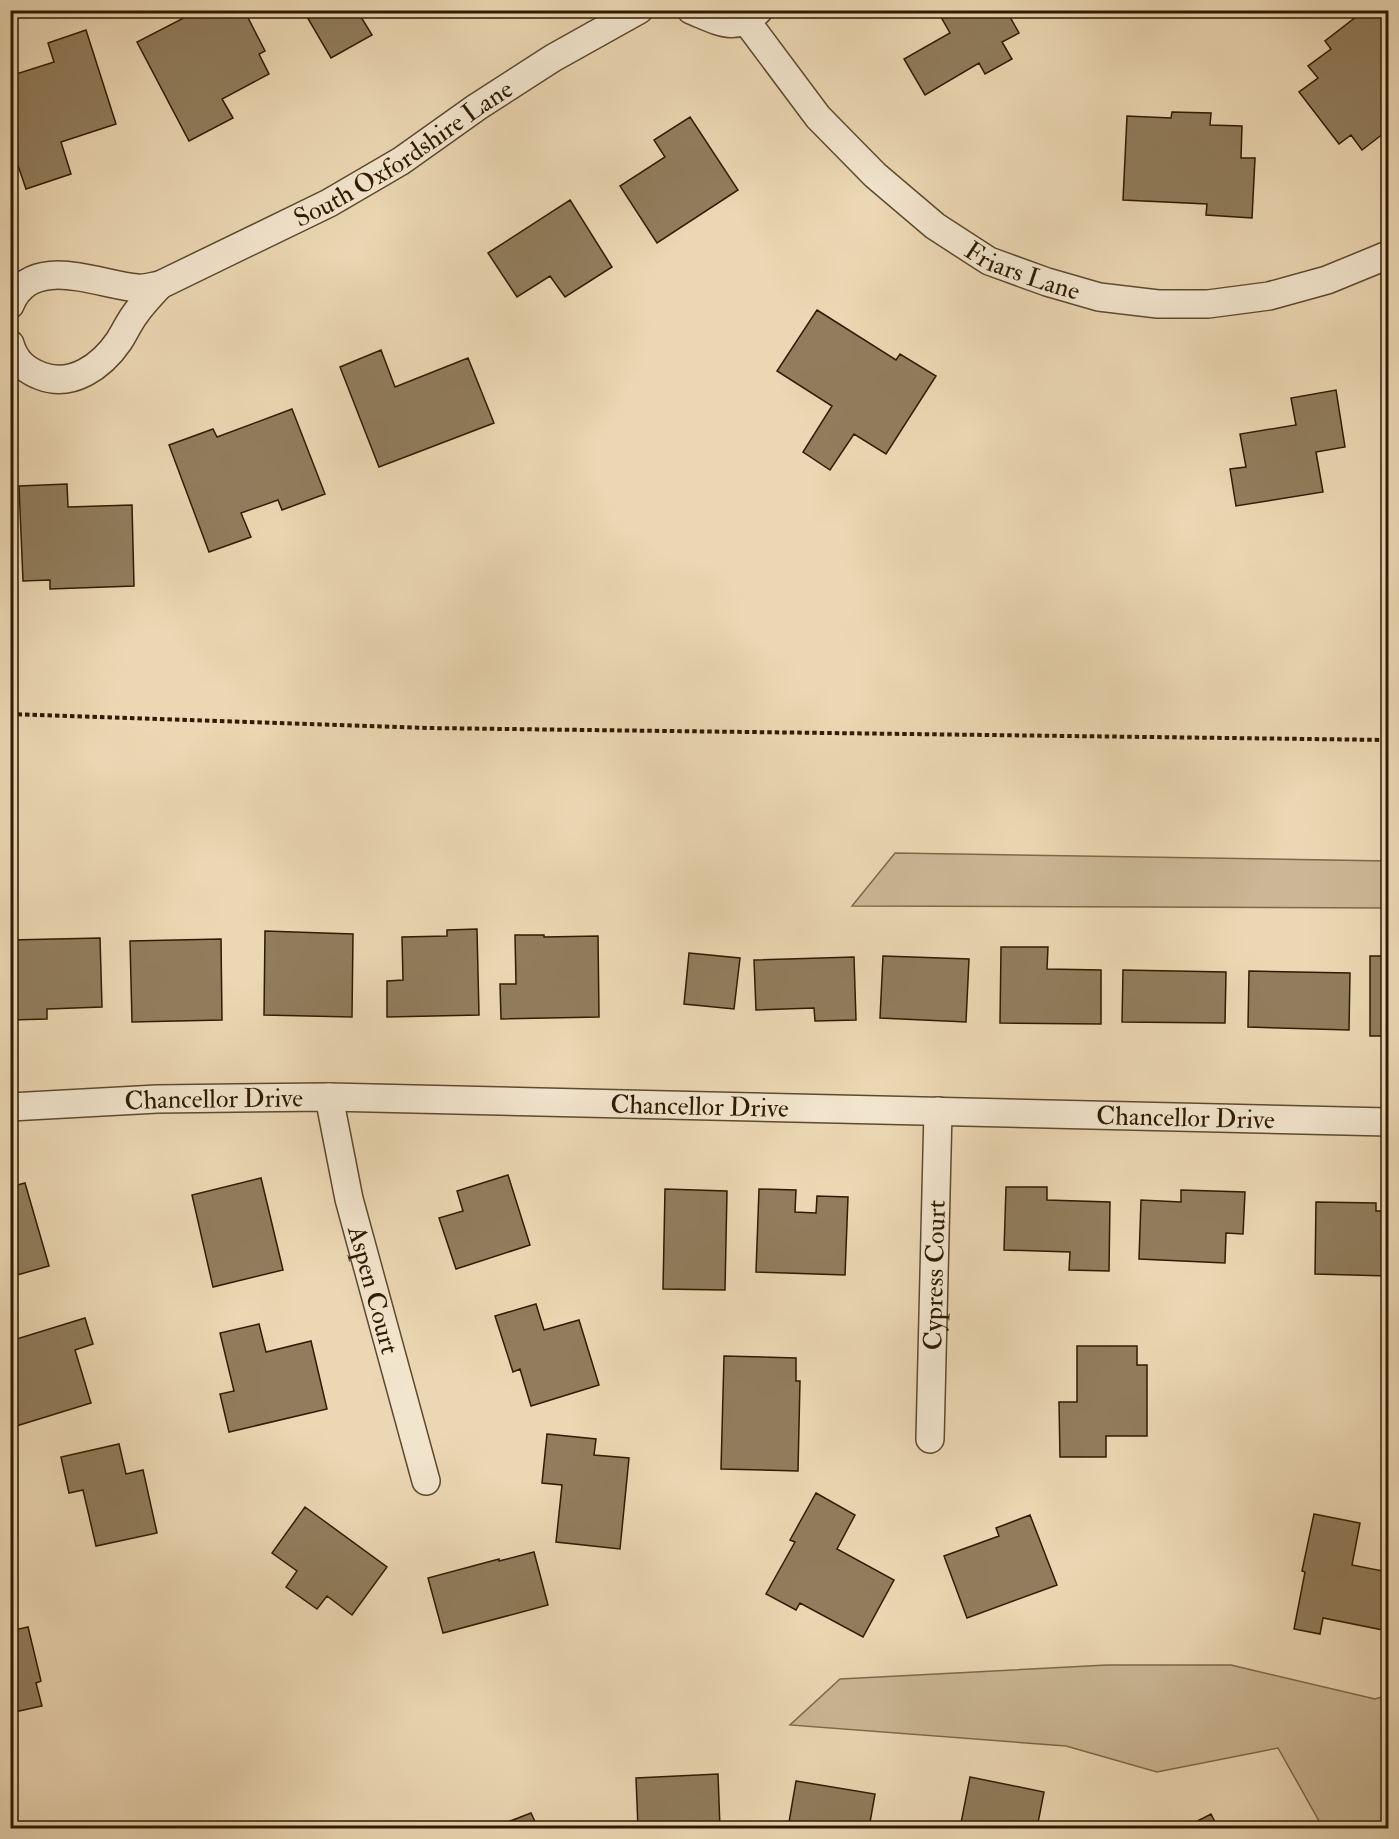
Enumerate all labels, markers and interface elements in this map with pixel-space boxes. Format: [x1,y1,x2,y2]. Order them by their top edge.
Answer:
street label: South Oxfordshire Lane [289,73,519,235]
street label: Friars Lane [958,235,1084,308]
street label: Chancellor Drive [124,1082,303,1118]
street label: Chancellor Drive [610,1089,789,1125]
street label: Chancellor Drive [1096,1100,1275,1136]
street label: Cypress Court [917,1200,953,1351]
street label: Aspen Court [340,1221,406,1358]

